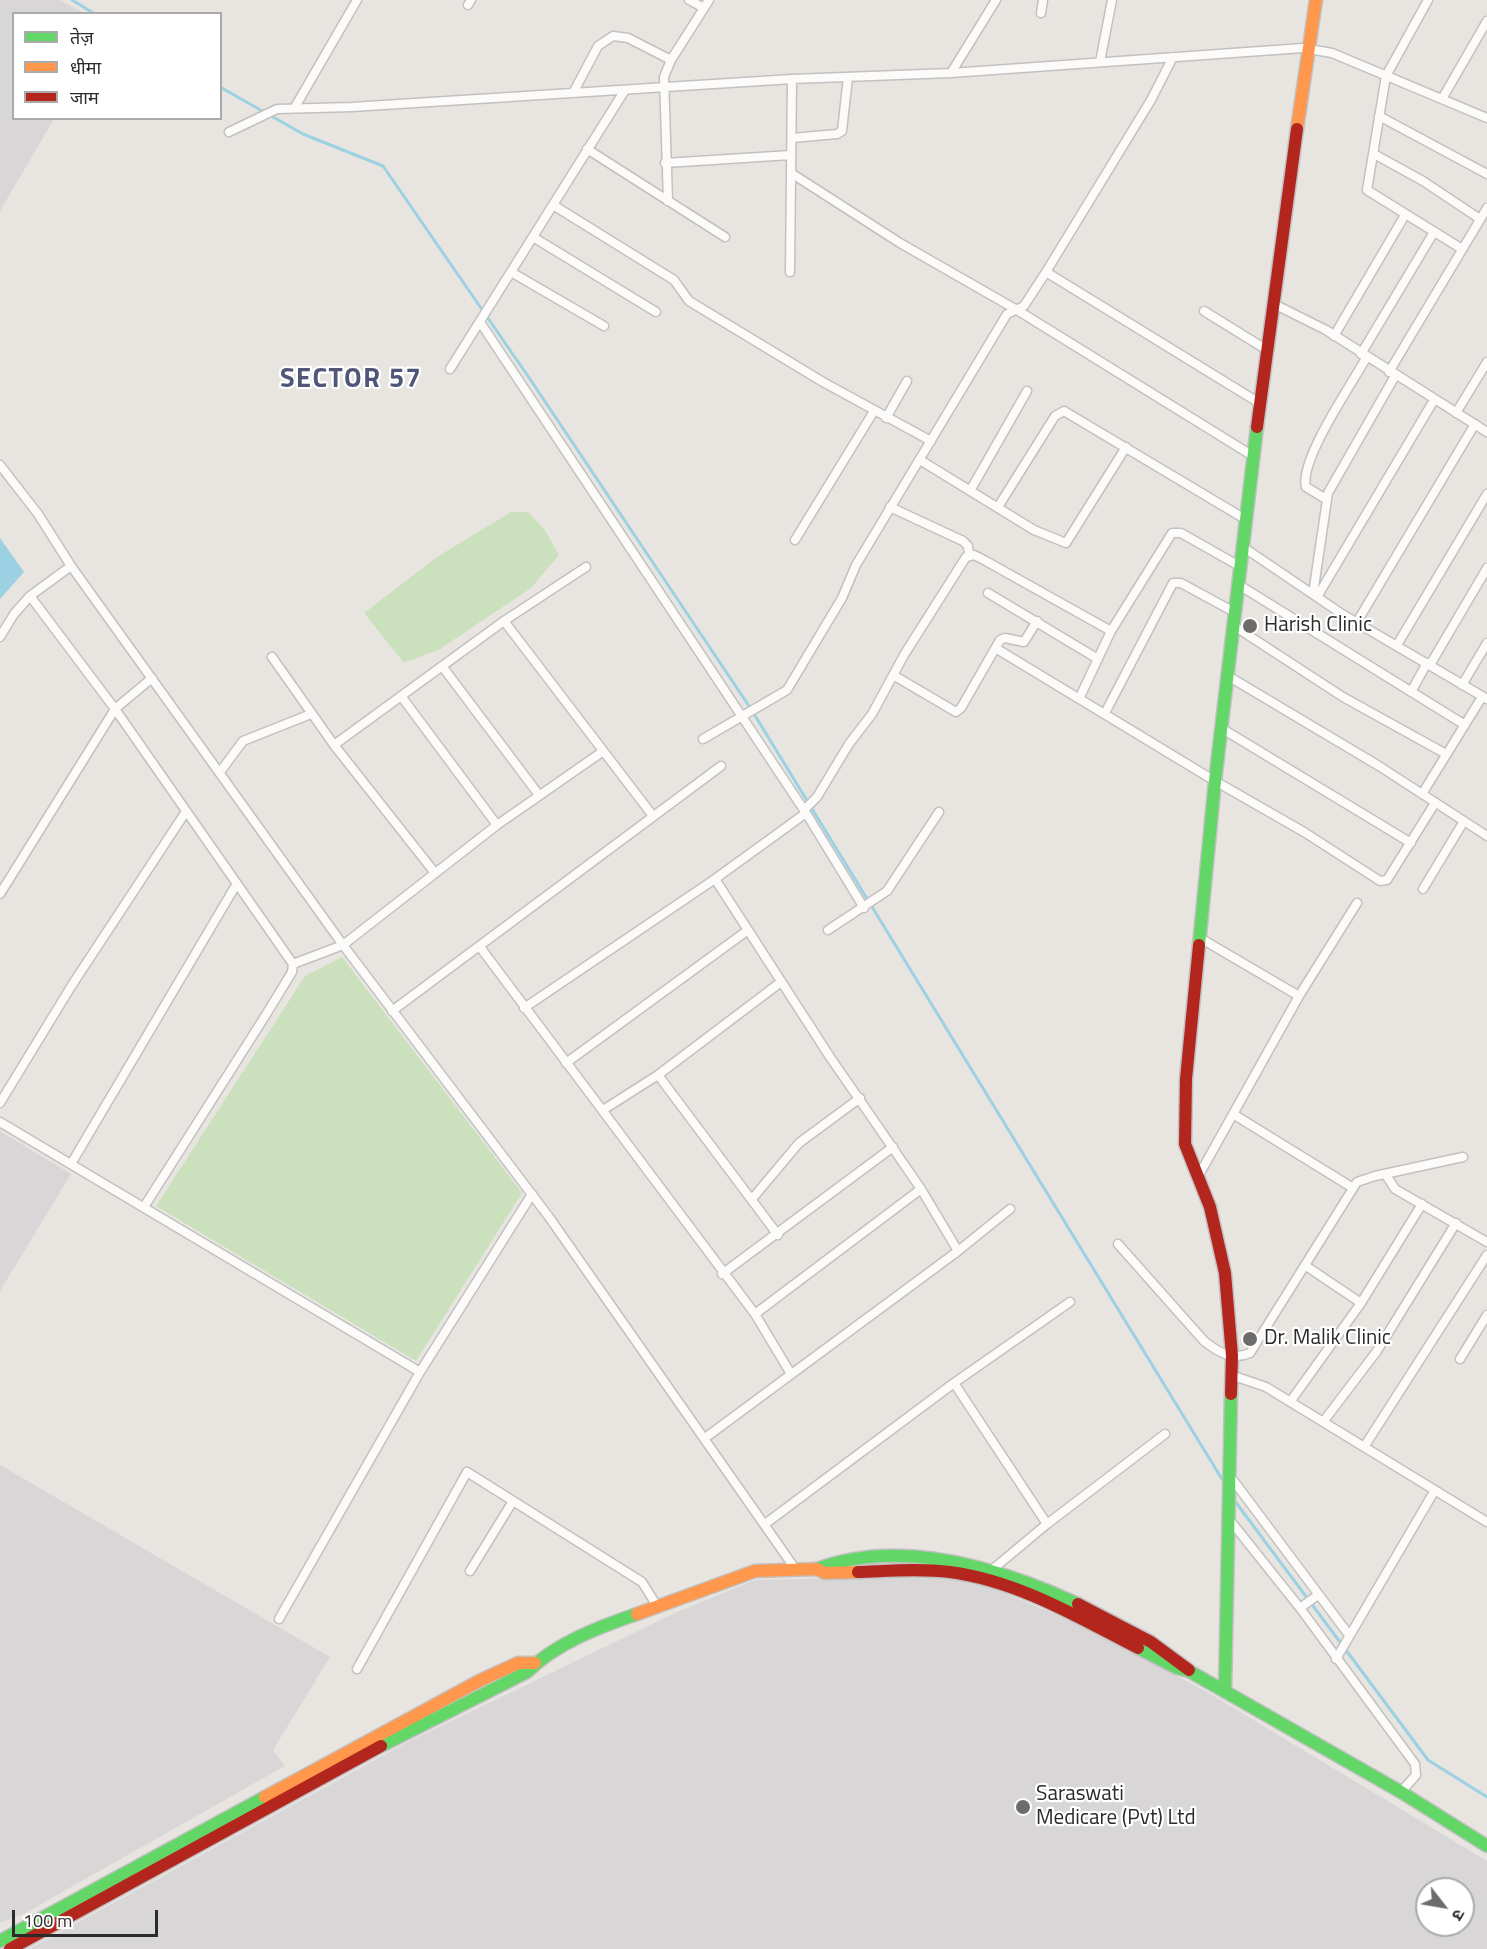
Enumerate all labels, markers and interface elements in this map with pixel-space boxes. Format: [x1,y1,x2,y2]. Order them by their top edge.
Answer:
legend [12,12,222,120]
text: तेज़ [70,24,94,51]
text: धीमा [70,54,101,81]
text: जाम [70,84,99,111]
district label: SECTOR 57 [280,364,422,396]
place label: Harish Clinic [1264,613,1372,639]
marker: Harish Clinic [1241,617,1259,635]
place label: Dr. Malik Clinic [1264,1326,1391,1352]
marker: Dr. Malik Clinic [1241,1330,1259,1348]
place label: Saraswati Medicare (Pvt) Ltd [1036,1782,1196,1832]
marker: Saraswati Medicare (Pvt) Ltd [1014,1798,1032,1816]
north arrow [1415,1877,1475,1937]
scale bar [15,1898,160,1936]
text: उ [1446,1905,1471,1925]
text: 100 m [23,1907,72,1934]

